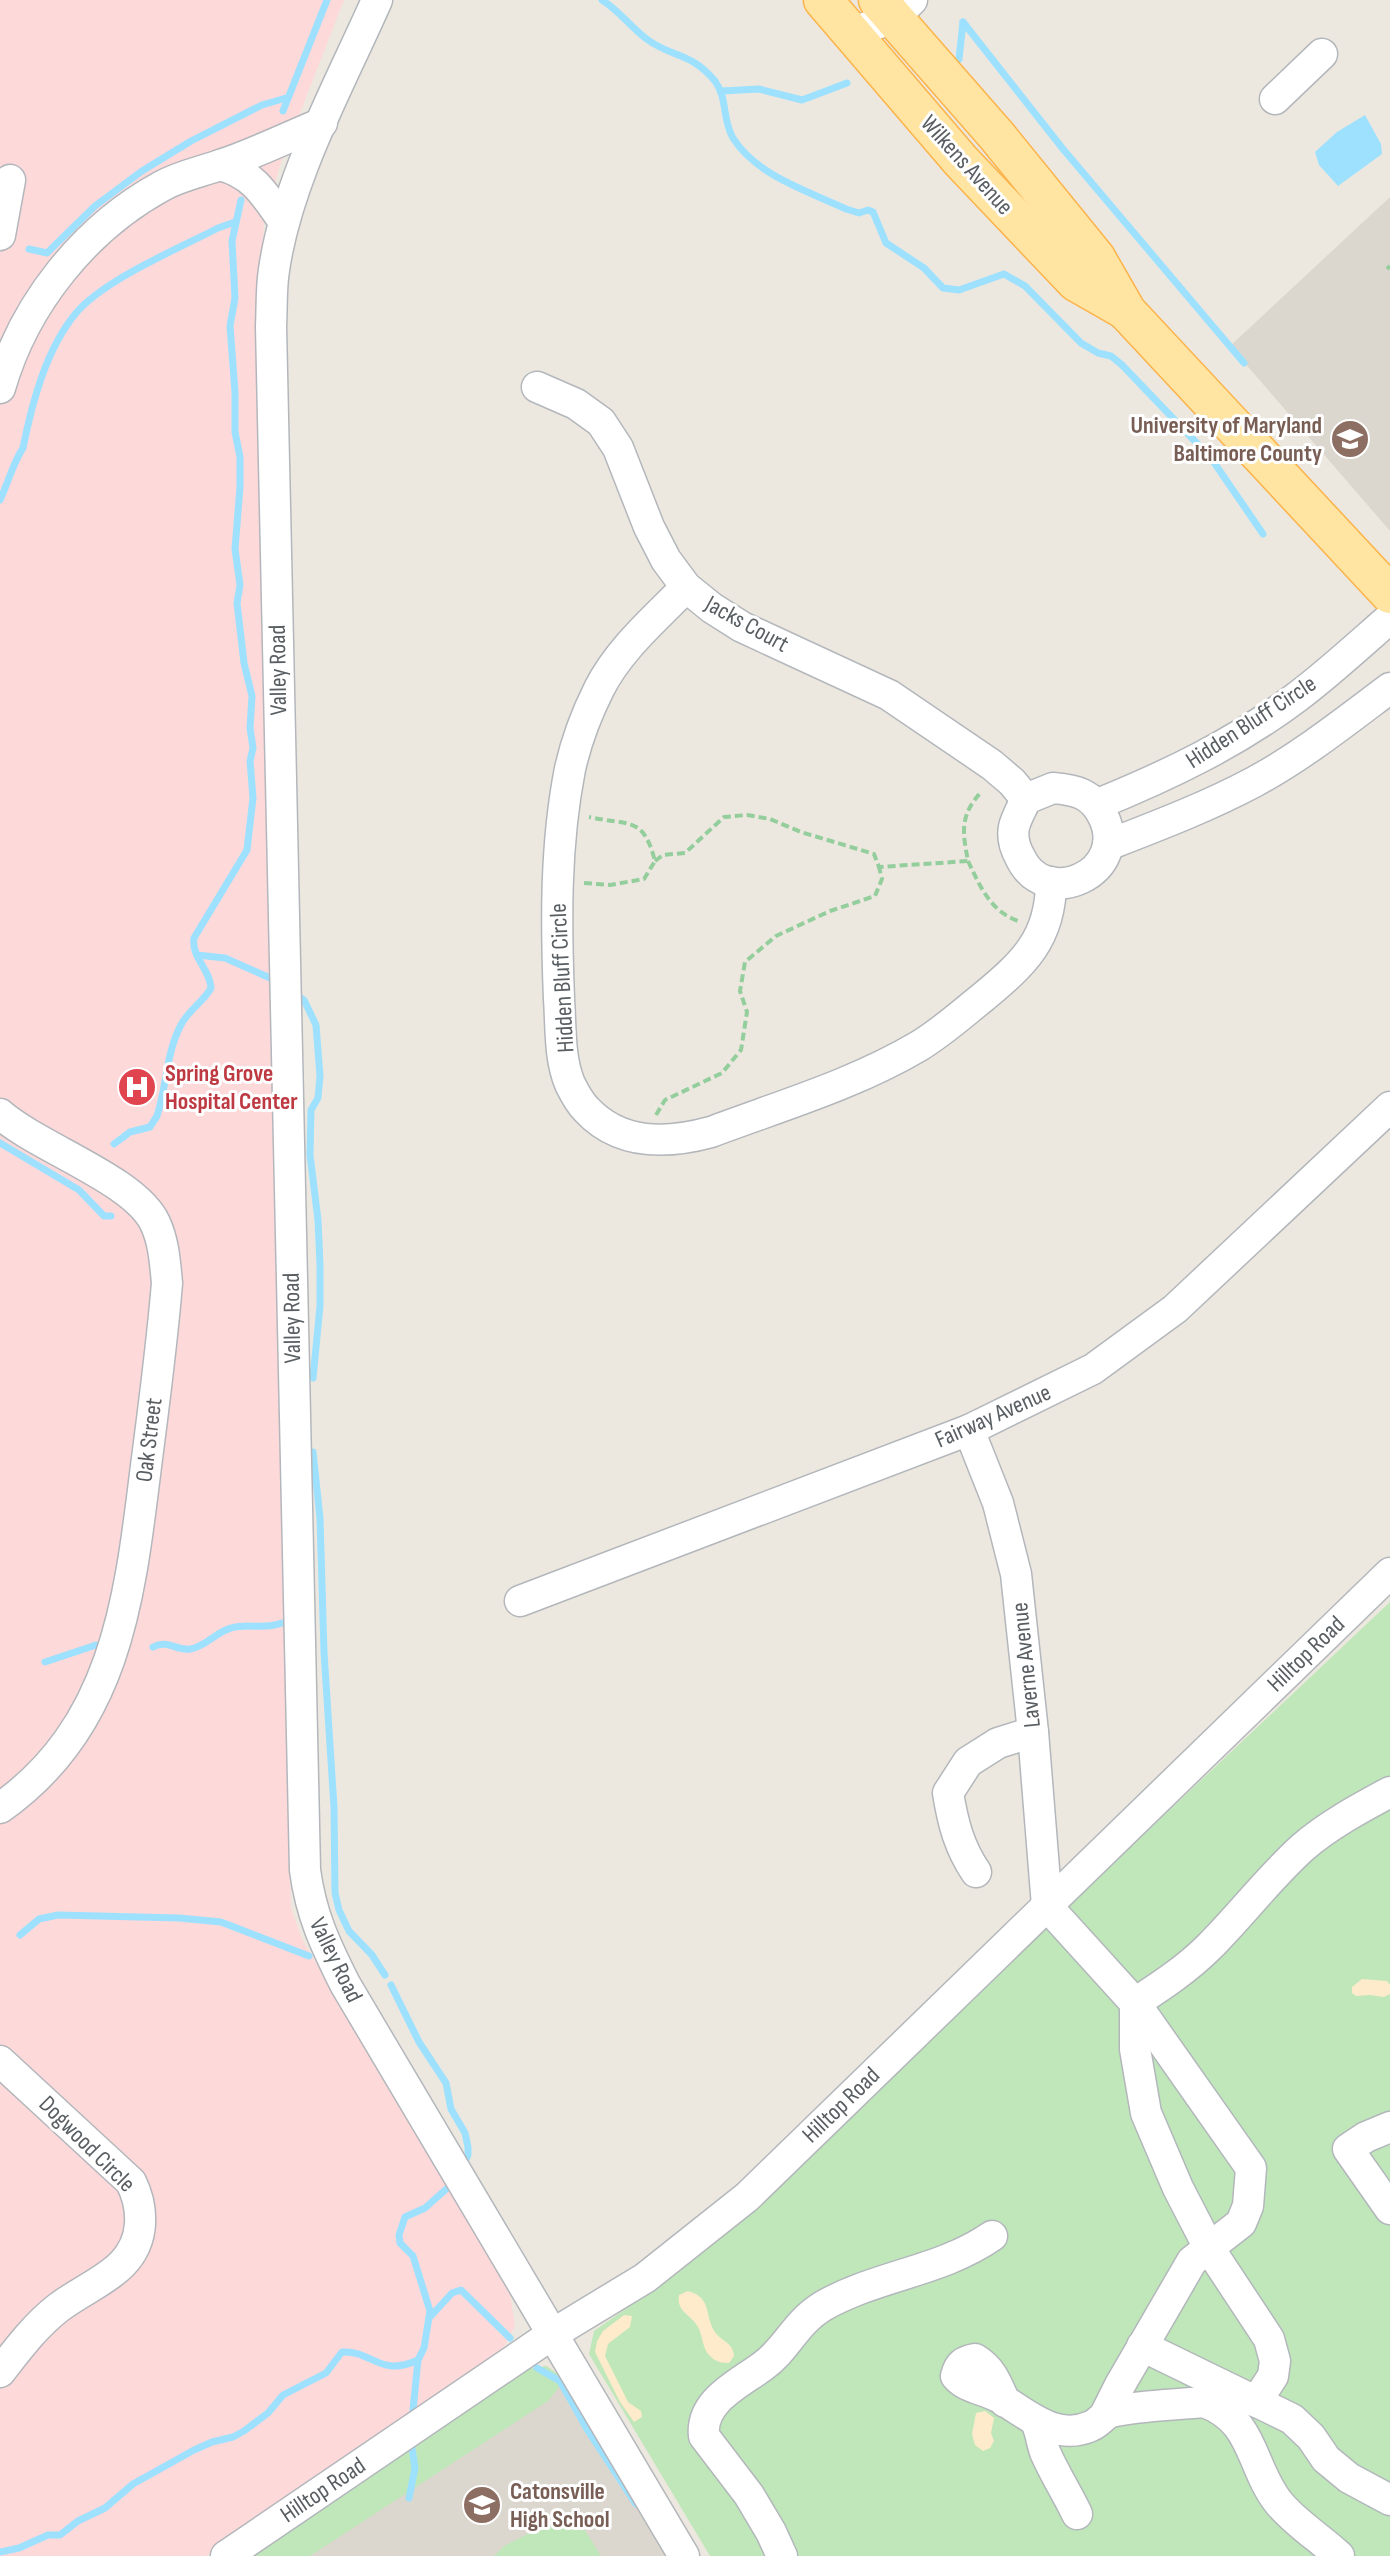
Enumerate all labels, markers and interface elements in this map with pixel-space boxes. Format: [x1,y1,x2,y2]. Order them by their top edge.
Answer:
street label: Wilkens Avenue [915,109,1019,221]
place label: University of Maryland Baltimore County [1131,411,1322,468]
school or university icon: University of Maryland Baltimore County [1329,418,1371,460]
street label: Jacks Court [699,589,794,659]
street label: Valley Road [263,624,293,716]
street label: Hidden Bluff Circle [1180,669,1322,775]
street label: Hidden Bluff Circle [544,903,580,1053]
place label: Spring Grove Hospital Center [165,1059,298,1116]
hospital icon: Spring Grove Hospital Center [116,1066,158,1108]
street label: Valley Road [277,1272,307,1364]
street label: Fairway Avenue [931,1378,1055,1454]
street label: Oak Street [129,1396,169,1484]
street label: Laverne Avenue [1005,1601,1047,1729]
street label: Hilltop Road [1261,1610,1351,1698]
street label: Valley Road [303,1913,369,2007]
street label: Hilltop Road [796,2061,886,2149]
street label: Dogwood Circle [33,2090,141,2198]
street label: Hilltop Road [275,2451,371,2529]
place label: Catonsville High School [510,2477,610,2534]
school or university icon: Catonsville High School [461,2484,503,2526]

